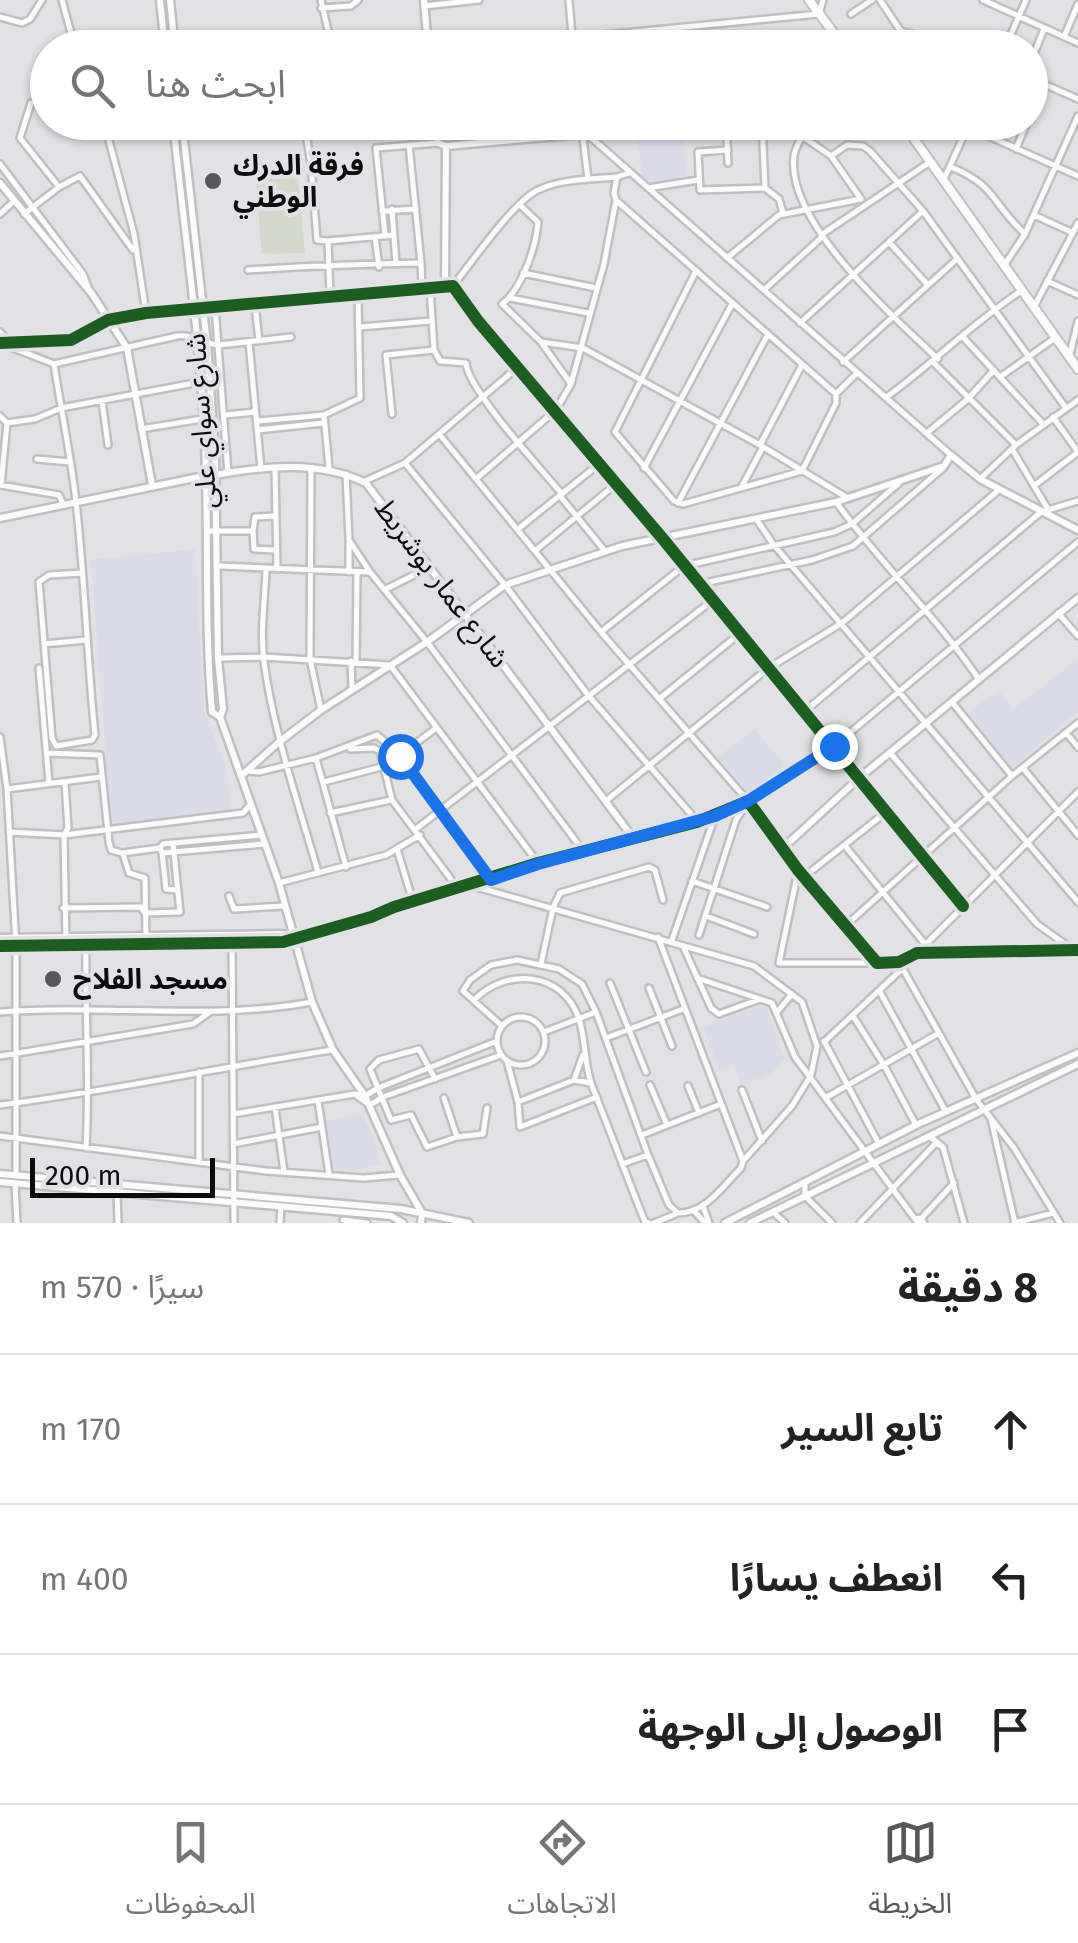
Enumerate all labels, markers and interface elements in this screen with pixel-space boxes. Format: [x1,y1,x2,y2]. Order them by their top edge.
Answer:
search box [30,30,1048,140]
icon: search [65,58,120,113]
text: ابحث هنا [145,61,286,107]
place label: فرقة الدرك الوطني [233,149,364,219]
marker: فرقة الدرك الوطني [202,170,224,192]
street label: شارع سواي علي [178,332,228,510]
street label: شارع عمار بوشريط [365,492,516,676]
route end [812,724,858,770]
route start [378,734,424,780]
place label: مسجد الفلاح [73,963,228,1000]
marker: مسجد الفلاح [42,968,64,990]
scale bar [30,1153,215,1198]
text: 200 m [45,1159,122,1192]
text: 8 دقيقة [898,1263,1038,1313]
text: سيرًا · 570 m [40,1268,204,1306]
icon: ahead [983,1402,1038,1457]
text: تابع السير [782,1405,943,1451]
text: 170 m [40,1410,121,1448]
icon: left [983,1552,1038,1607]
text: انعطف يسارًا [730,1555,943,1601]
text: 400 m [40,1560,129,1598]
icon: arrive [983,1702,1038,1757]
text: الوصول إلى الوجهة [638,1705,943,1751]
tab: المحفوظات [126,1815,256,1934]
tab: الاتجاهات [507,1815,617,1934]
tab: الخريطة [868,1815,952,1934]

